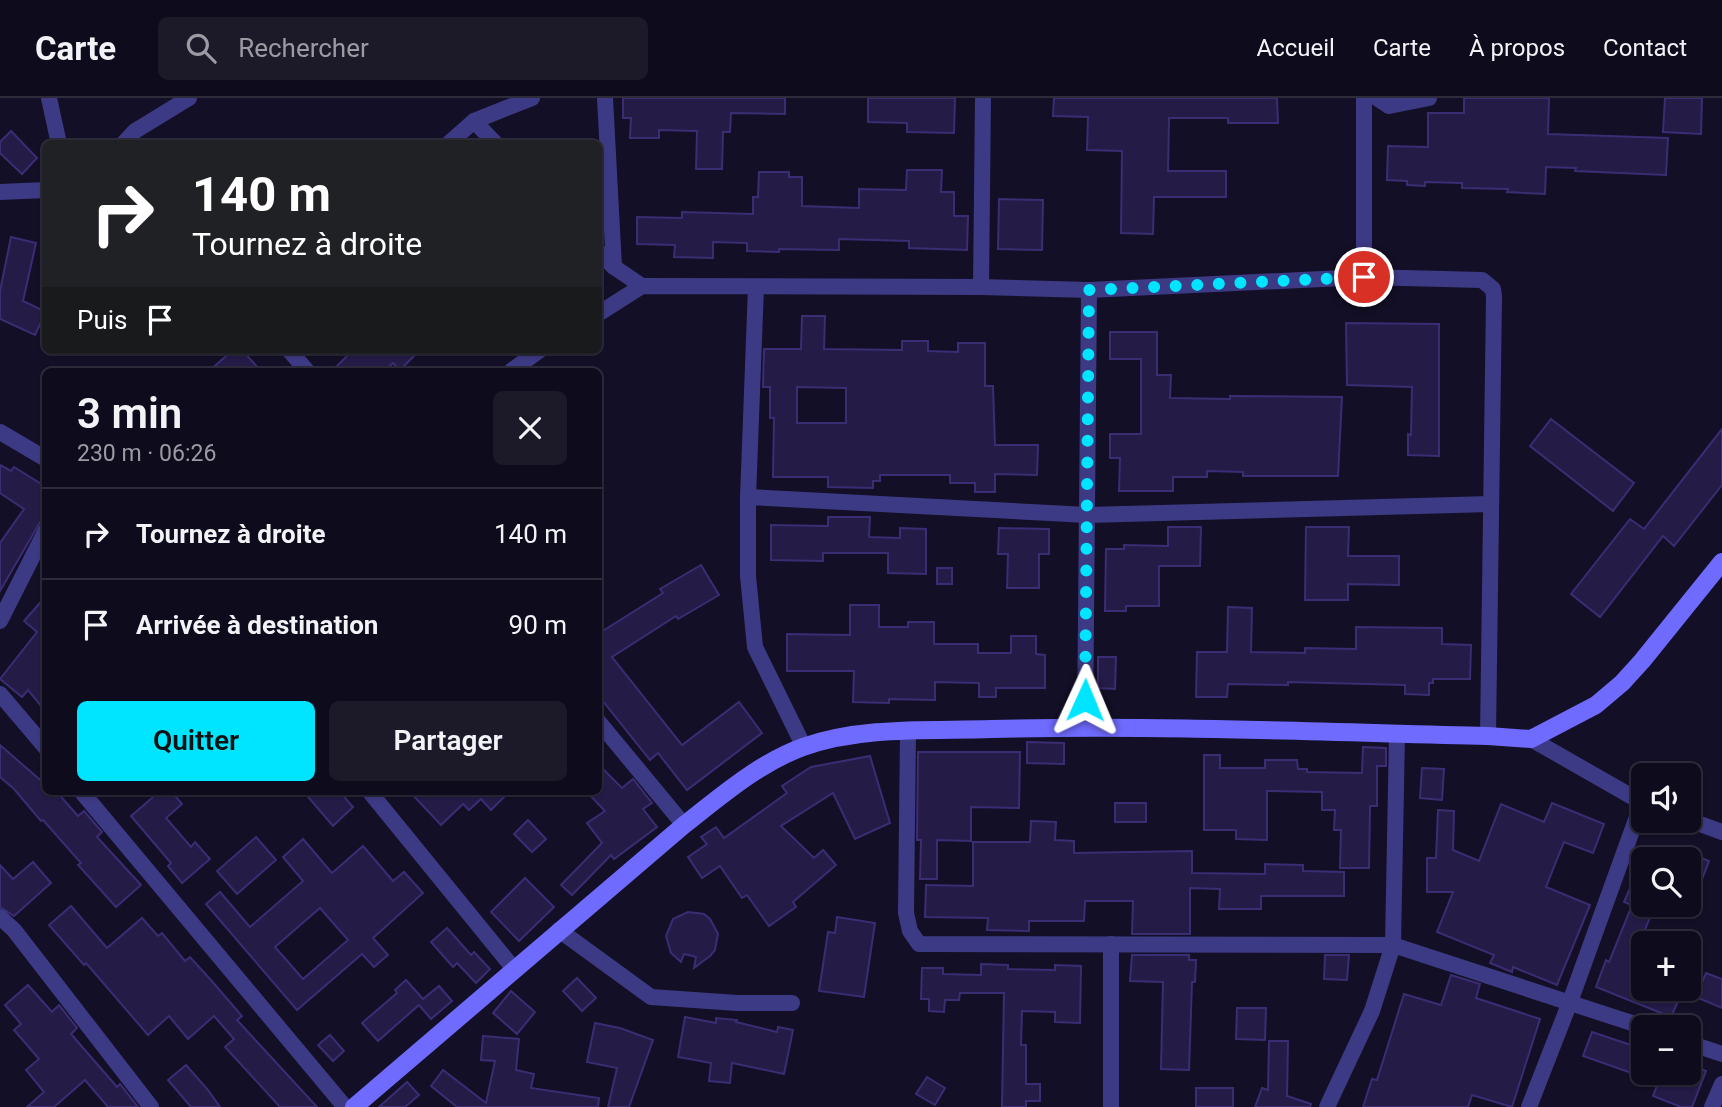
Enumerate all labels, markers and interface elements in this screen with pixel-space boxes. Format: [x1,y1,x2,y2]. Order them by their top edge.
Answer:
search box [158,17,648,80]
text: Carte [35,29,116,68]
icon: search [182,29,220,67]
text: Rechercher [238,33,369,63]
text: Accueil [1256,34,1335,62]
text: Carte [1373,34,1431,62]
text: À propos [1469,34,1565,62]
text: Contact [1603,34,1687,62]
text: 140 m [192,166,331,223]
icon: right [77,168,168,259]
text: Tournez à droite [192,225,422,263]
pin [1334,247,1394,307]
icon: arrive [1345,258,1383,296]
icon: arrive [141,301,179,339]
text: Puis [77,305,127,335]
text: 3 min [77,389,182,438]
button: close [493,391,567,465]
text: 230 m · 06:26 [77,440,216,467]
icon: right [77,515,115,553]
text: Tournez à droite [136,519,326,549]
text: 140 m [494,519,567,549]
icon: arrive [77,606,115,644]
text: Arrivée à destination [136,610,378,640]
text: 90 m [509,610,567,640]
position arrow [1048,663,1122,737]
button: Quitter [77,701,315,781]
button: Partager [329,701,567,781]
map controls [1631,763,1701,1085]
button: sound [1631,763,1701,833]
button: search [1631,847,1701,917]
button: + [1631,931,1701,1001]
button: − [1631,1015,1701,1085]

